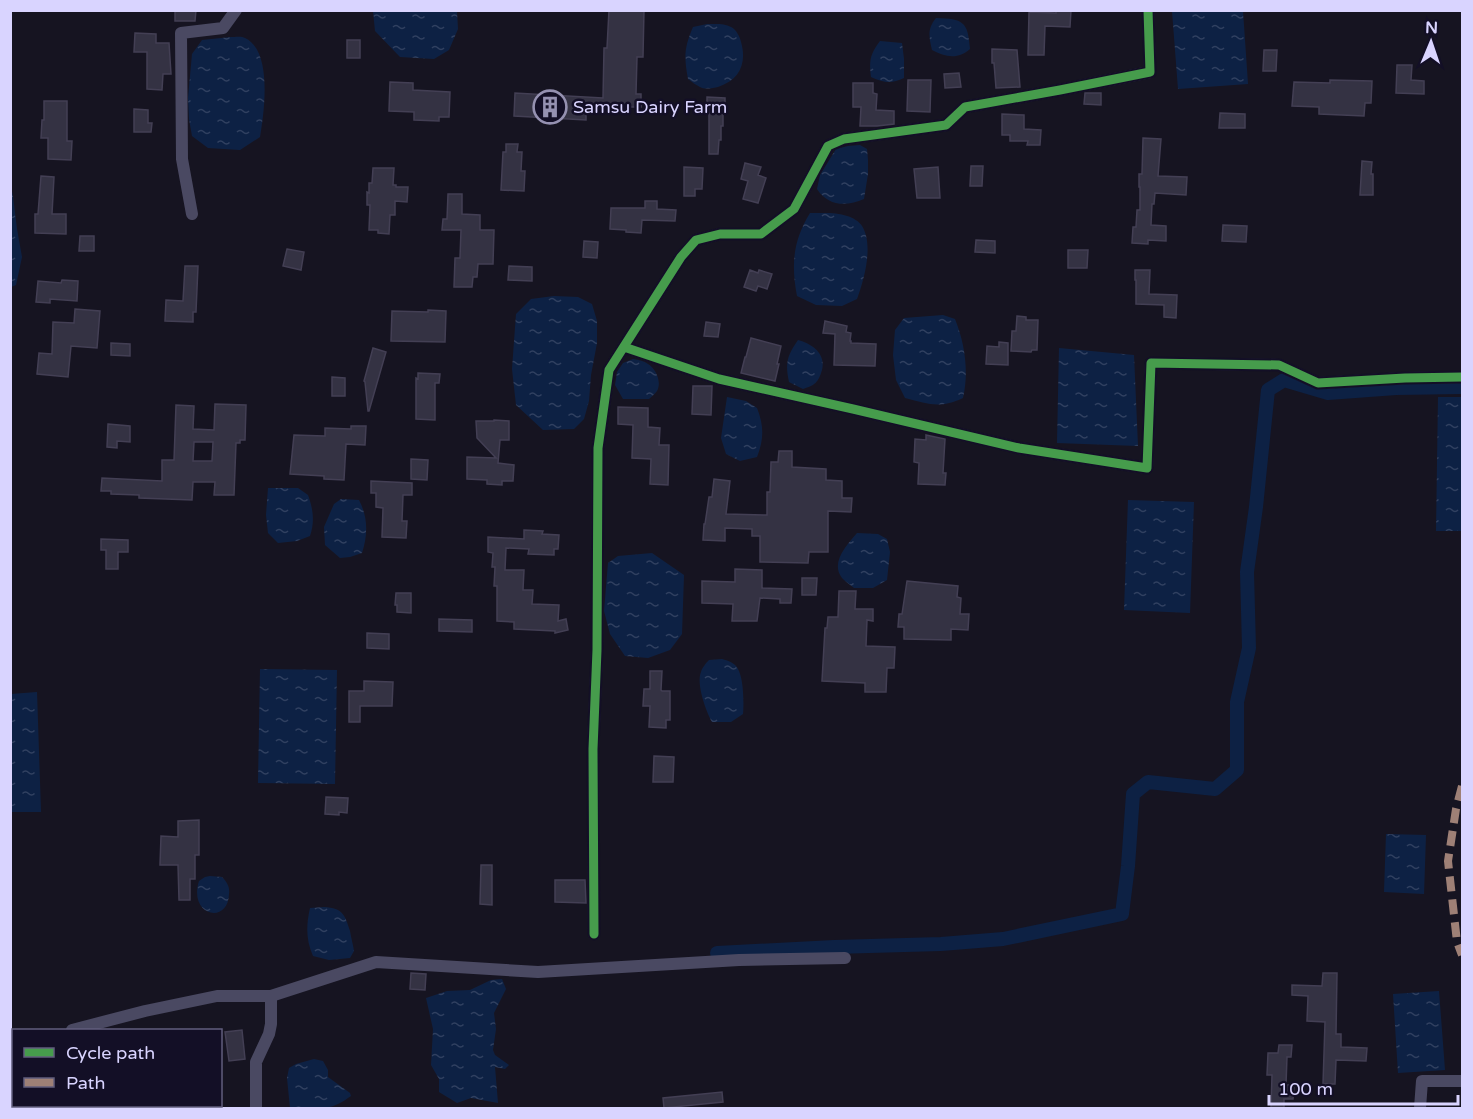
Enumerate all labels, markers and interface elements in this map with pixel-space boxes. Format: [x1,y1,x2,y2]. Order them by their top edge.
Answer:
north arrow [1401,12,1461,72]
text: N [1425,18,1438,38]
building icon: Samsu Dairy Farm [532,89,568,125]
place label: Samsu Dairy Farm [573,96,727,118]
legend [12,1029,222,1107]
text: Cycle path [66,1042,155,1064]
scale bar [1269,1068,1458,1106]
text: Path [66,1072,105,1094]
text: 100 m [1278,1078,1333,1100]

